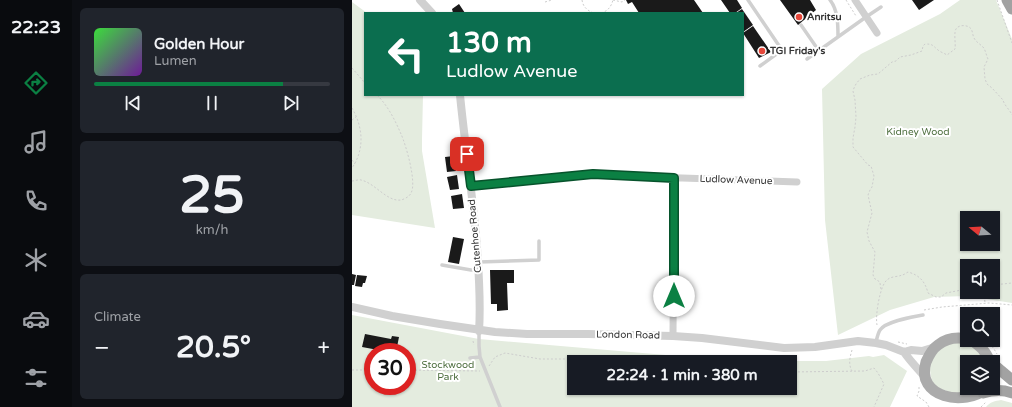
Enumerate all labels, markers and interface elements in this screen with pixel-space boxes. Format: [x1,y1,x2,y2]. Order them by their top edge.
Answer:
place label: Anritsu [807,11,842,23]
marker: Anritsu [794,12,804,22]
text: 22:23 [11,16,61,38]
text: 130 m [446,26,532,60]
icon: left [380,28,432,80]
text: Golden Hour [154,35,244,53]
place label: TGI Friday's [769,45,825,57]
marker: TGI Friday's [757,46,767,56]
text: Lumen [154,53,197,69]
text: Ludlow Avenue [446,60,577,82]
icon: directions [22,69,50,97]
icon: previous [122,92,144,114]
icon: pause [201,92,223,114]
icon: next [280,92,302,114]
park label: Kidney Wood [886,126,950,138]
icon: music [22,128,50,156]
pin [450,137,484,171]
icon: arrive [456,143,478,165]
text: 25 [179,164,245,227]
street label: Ludlow Avenue [699,173,773,187]
icon: phone [22,187,50,215]
street label: Cutenhoe Road [466,199,484,273]
north arrow [960,211,1000,251]
map controls [960,211,1000,395]
text: km/h [196,222,228,238]
icon: climate [22,246,50,274]
button: sound [960,259,1000,299]
position arrow [653,275,695,317]
icon: car [22,305,50,333]
button: search [960,307,1000,347]
text: Climate [94,309,141,325]
street label: London Road [596,328,660,342]
text: 20.5° [176,329,251,366]
text: − [94,335,110,361]
text: + [318,335,330,361]
speed limit sign: 30 [364,343,416,395]
button: layers [960,355,1000,395]
park label: Stockwood Park [422,359,474,383]
icon: filters [22,364,50,392]
text: 22:24 · 1 min · 380 m [607,366,757,384]

